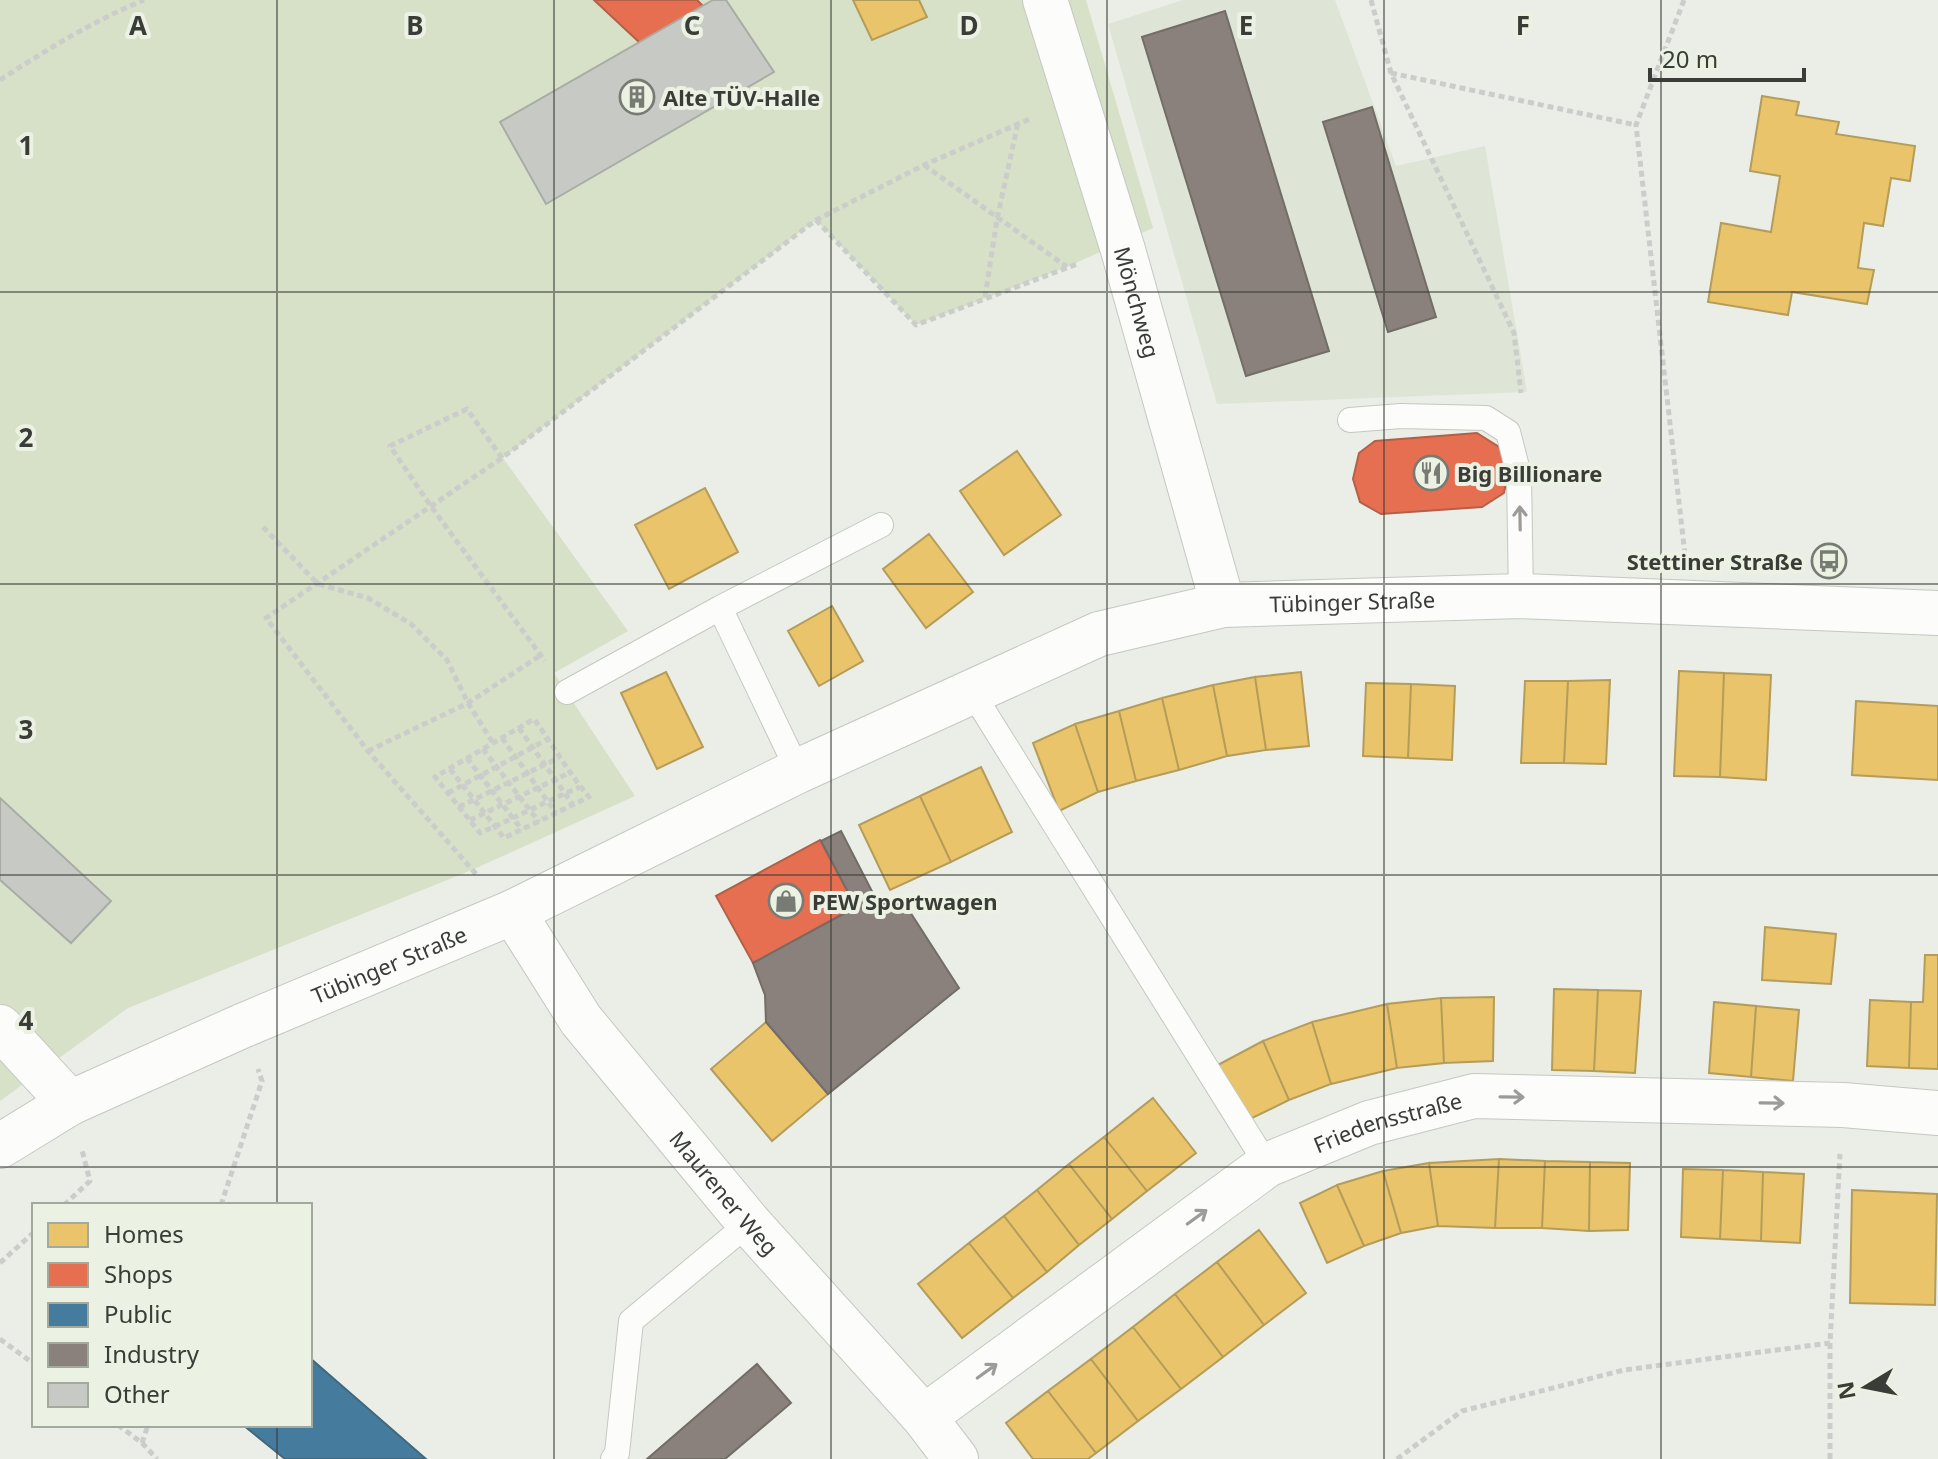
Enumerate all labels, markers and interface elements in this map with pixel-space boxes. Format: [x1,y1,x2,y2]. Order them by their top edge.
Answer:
text: A [129,7,147,43]
text: B [406,7,424,43]
text: C [684,7,700,43]
text: D [959,7,979,43]
text: E [1239,7,1253,43]
text: F [1516,7,1530,43]
scale bar [1650,32,1804,82]
text: 20 m [1662,42,1718,75]
building icon: Alte TÜV-Halle [618,78,656,116]
place label: Alte TÜV-Halle [663,82,820,112]
text: 1 [19,127,33,163]
street label: Mönchweg [1108,243,1168,361]
text: 2 [19,419,34,455]
restaurant icon: Big Billionare [1412,454,1450,492]
place label: Big Billionare [1457,458,1603,488]
one-way arrow [1512,505,1528,532]
bus stop icon: Stettiner Straße [1810,542,1848,580]
place label: Stettiner Straße [1627,546,1803,576]
street label: Tübinger Straße [1269,584,1436,619]
text: 3 [19,711,33,747]
shop icon: PEW Sportwagen [767,882,805,920]
place label: PEW Sportwagen [812,886,997,916]
street label: Tübinger Straße [307,918,471,1010]
text: 4 [19,1002,34,1038]
street label: Friedensstraße [1309,1085,1465,1159]
one-way arrow [1498,1089,1525,1104]
one-way arrow [1758,1096,1785,1111]
street label: Maurener Weg [663,1124,785,1261]
legend [32,1203,312,1427]
one-way arrow [1185,1209,1207,1225]
text: Homes [104,1217,184,1250]
text: Shops [104,1257,173,1290]
text: Public [104,1297,172,1330]
text: Industry [104,1337,200,1370]
north arrow [1826,1347,1906,1427]
one-way arrow [976,1363,997,1380]
text: Other [104,1377,170,1410]
text: N [1829,1379,1862,1402]

